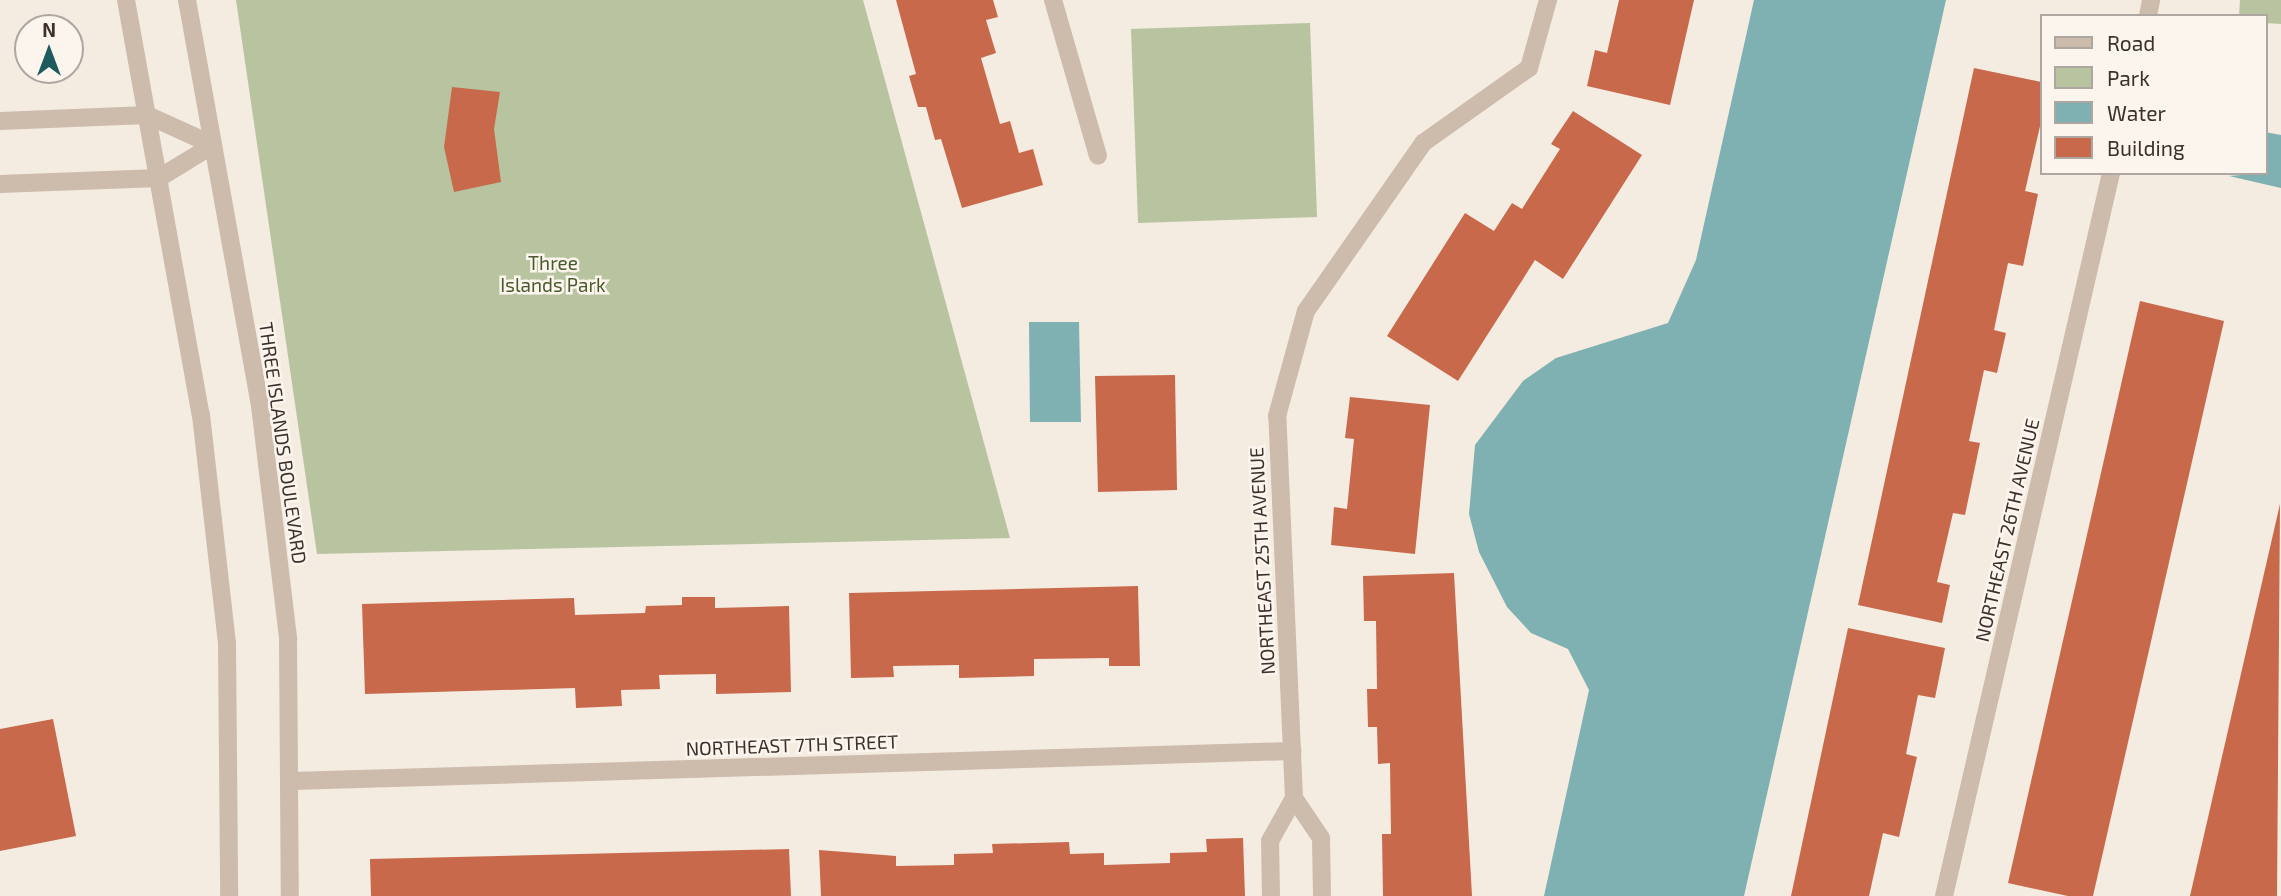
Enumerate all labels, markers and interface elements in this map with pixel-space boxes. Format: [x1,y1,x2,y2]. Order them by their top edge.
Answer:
north arrow [14,14,84,84]
legend [2039,14,2267,175]
text: N [42,18,56,41]
text: Road [2107,30,2155,55]
text: Park [2107,65,2150,90]
text: Water [2107,100,2166,125]
text: Building [2107,135,2185,160]
park label: Three Islands Park [500,252,606,296]
street label: THREE ISLANDS BOULEVARD [255,321,311,565]
street label: NORTHEAST 26TH AVENUE [1970,416,2044,644]
street label: NORTHEAST 25TH AVENUE [1245,446,1279,676]
street label: NORTHEAST 7TH STREET [685,730,899,760]

